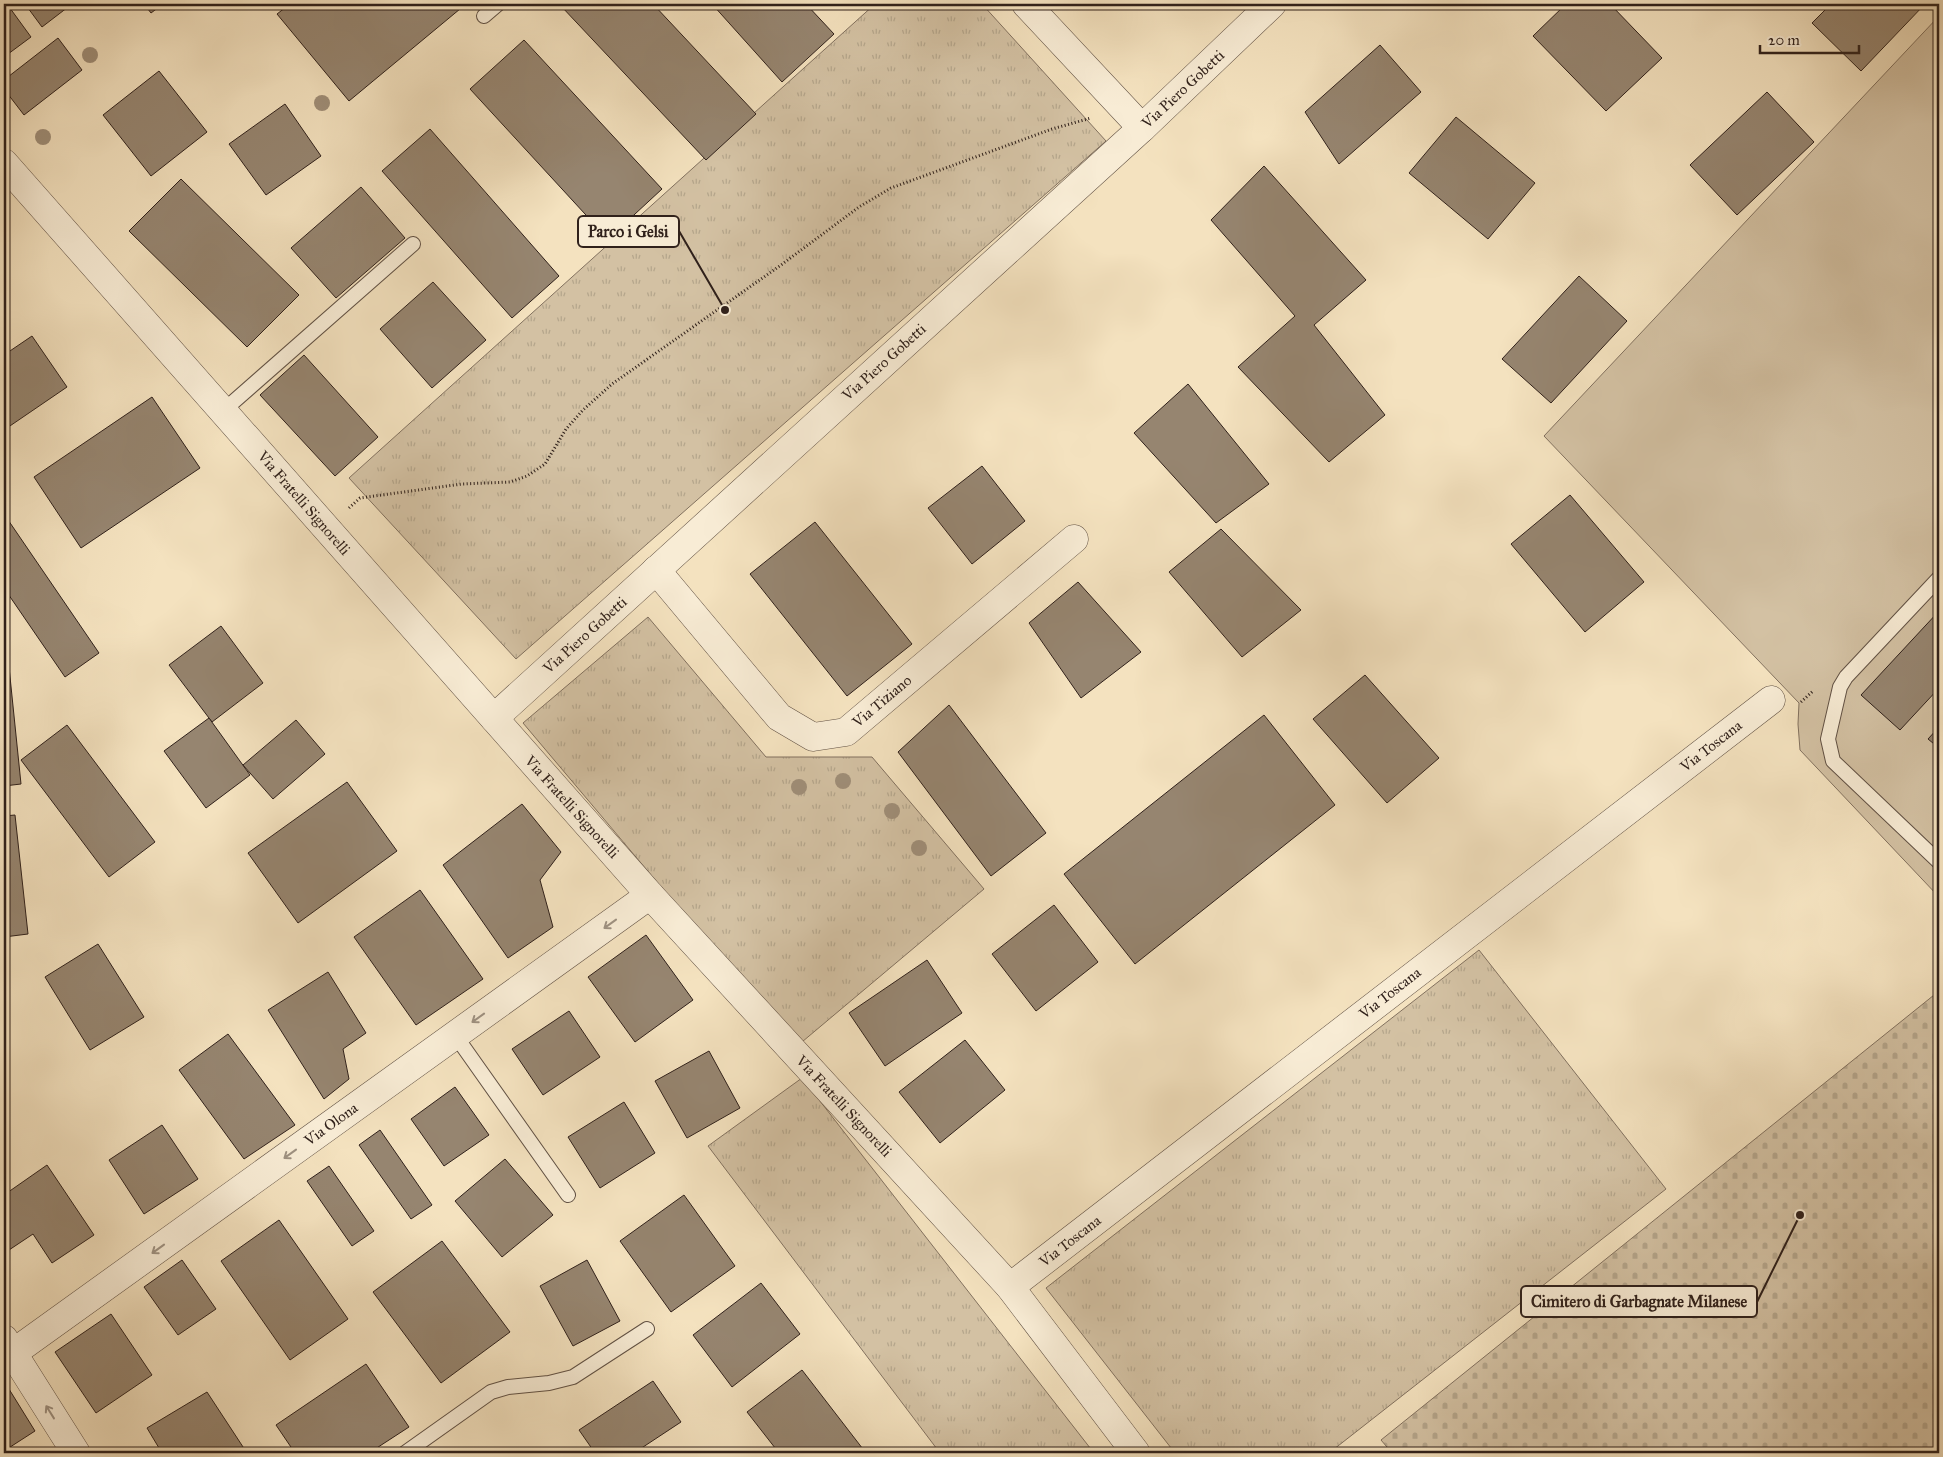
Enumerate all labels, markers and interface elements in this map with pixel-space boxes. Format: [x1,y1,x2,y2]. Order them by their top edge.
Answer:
scale bar [1760,22,1859,54]
text: 20 m [1768,31,1800,49]
street label: Via Piero Gobetti [1137,46,1228,133]
callout: Parco i Gelsi [578,216,679,247]
text: Parco i Gelsi [588,222,669,241]
street label: Via Piero Gobetti [838,320,930,405]
street label: Via Fratelli Signorelli [253,447,354,559]
street label: Via Piero Gobetti [539,593,631,678]
street label: Via Tiziano [848,671,915,732]
street label: Via Toscana [1676,716,1746,776]
street label: Via Fratelli Signorelli [520,751,623,862]
one-way arrow [604,918,617,929]
street label: Via Toscana [1355,963,1425,1023]
one-way arrow [472,1013,485,1024]
street label: Via Fratelli Signorelli [792,1051,896,1160]
street label: Via Olona [300,1098,362,1150]
one-way arrow [283,1149,297,1159]
street label: Via Toscana [1035,1211,1105,1271]
one-way arrow [151,1244,165,1254]
callout: Cimitero di Garbagnate Milanese [1521,1286,1757,1317]
text: Cimitero di Garbagnate Milanese [1531,1292,1747,1312]
one-way arrow [45,1405,56,1419]

